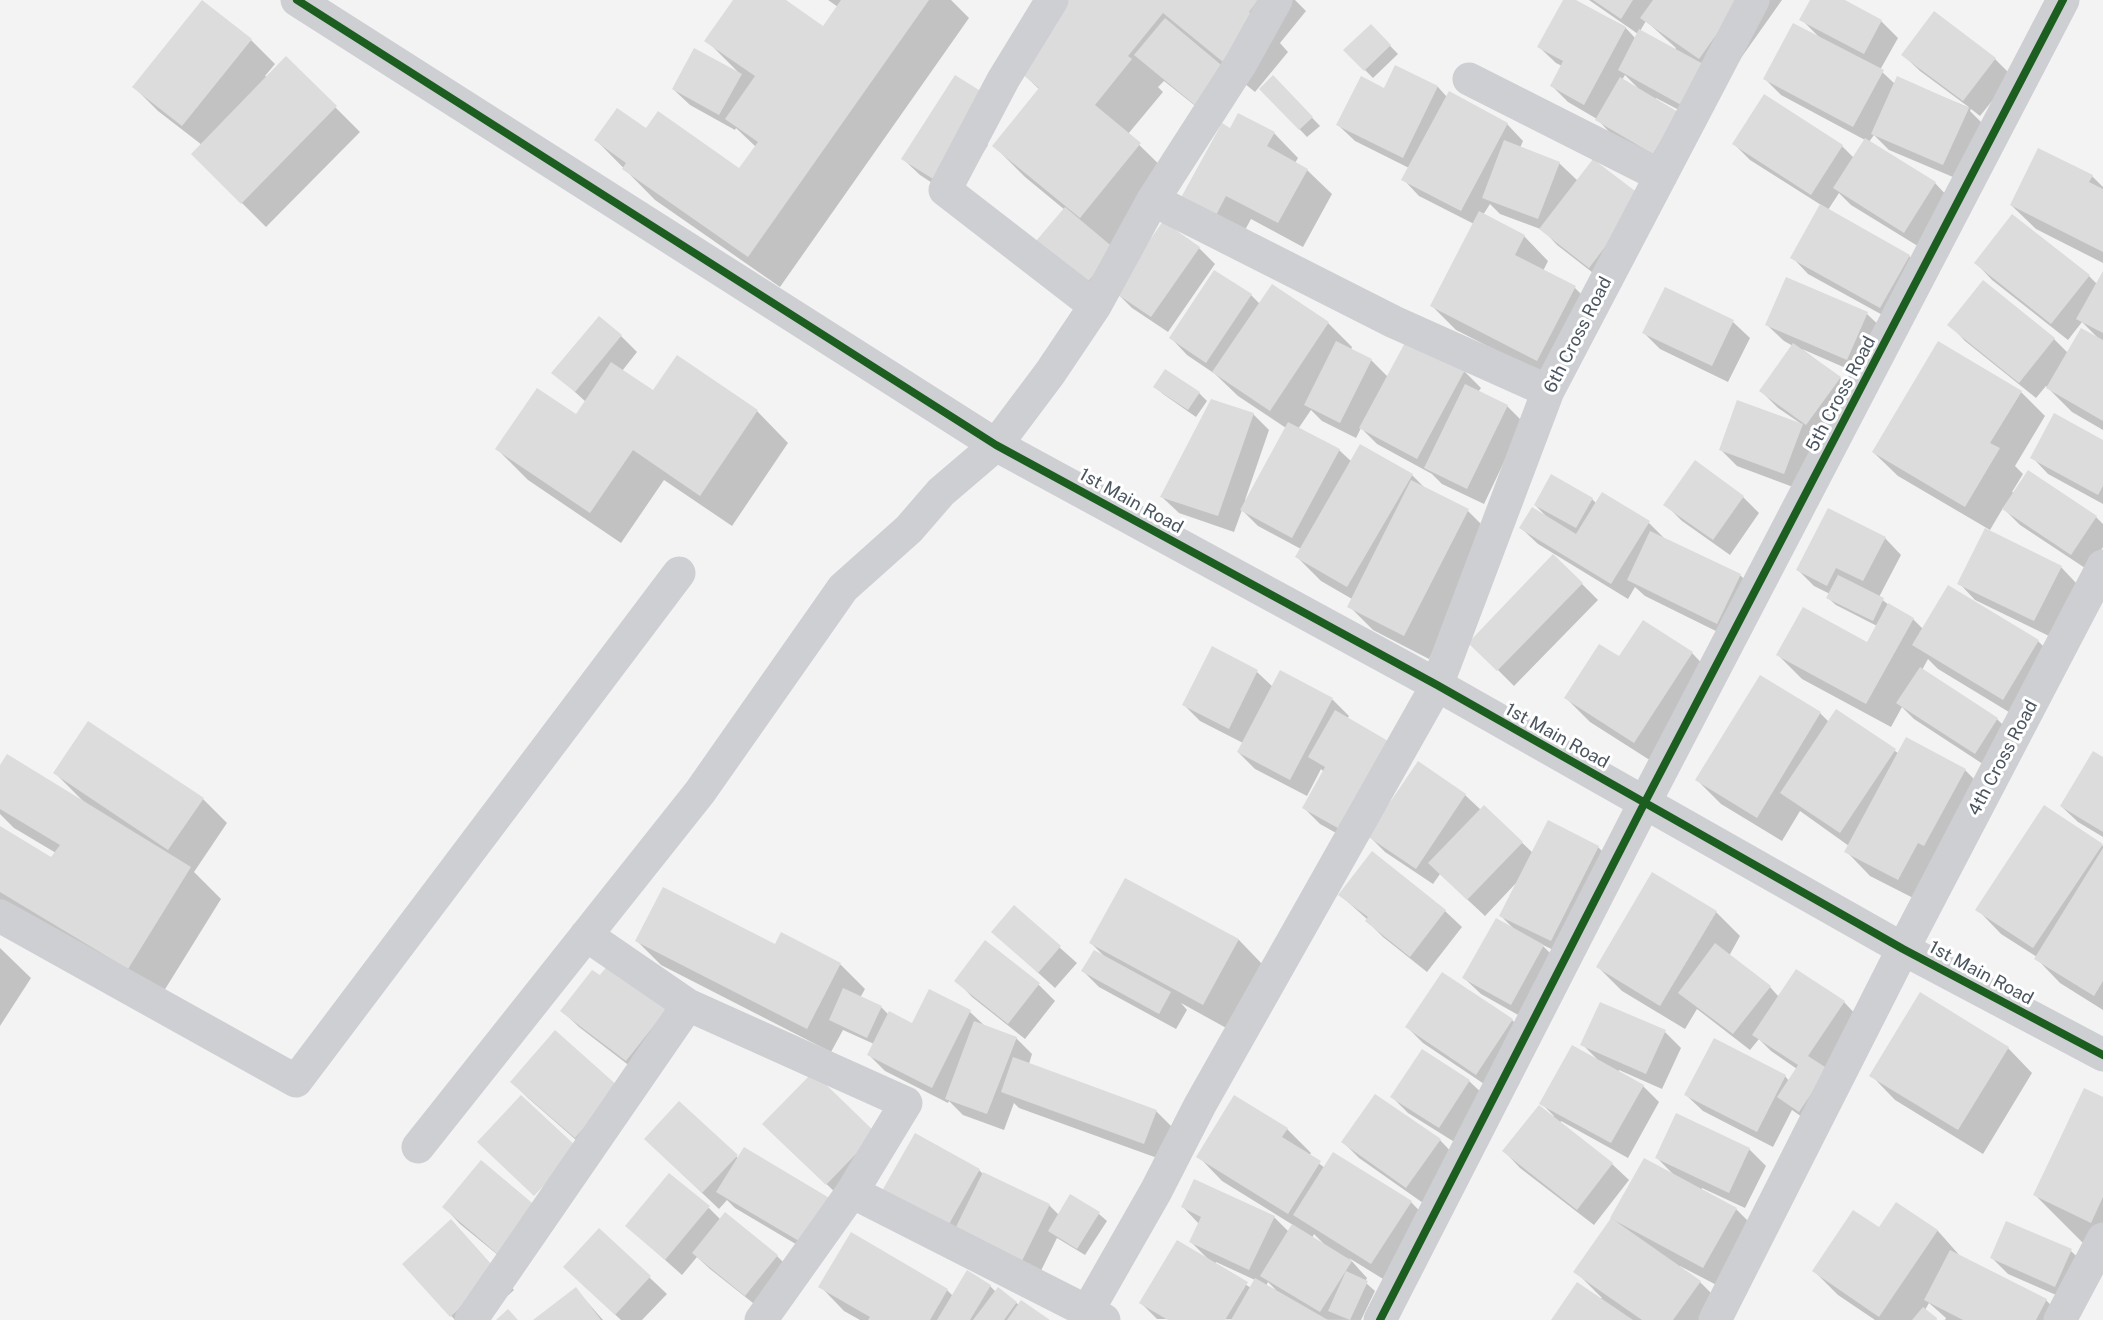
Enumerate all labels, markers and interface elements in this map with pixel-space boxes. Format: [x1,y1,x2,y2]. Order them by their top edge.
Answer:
street label: 6th Cross Road [1539,273,1617,397]
street label: 5th Cross Road [1801,332,1881,456]
street label: 1st Main Road [1075,464,1187,538]
street label: 4th Cross Road [1963,697,2043,819]
street label: 1st Main Road [1501,699,1613,773]
street label: 1st Main Road [1925,936,2037,1010]

